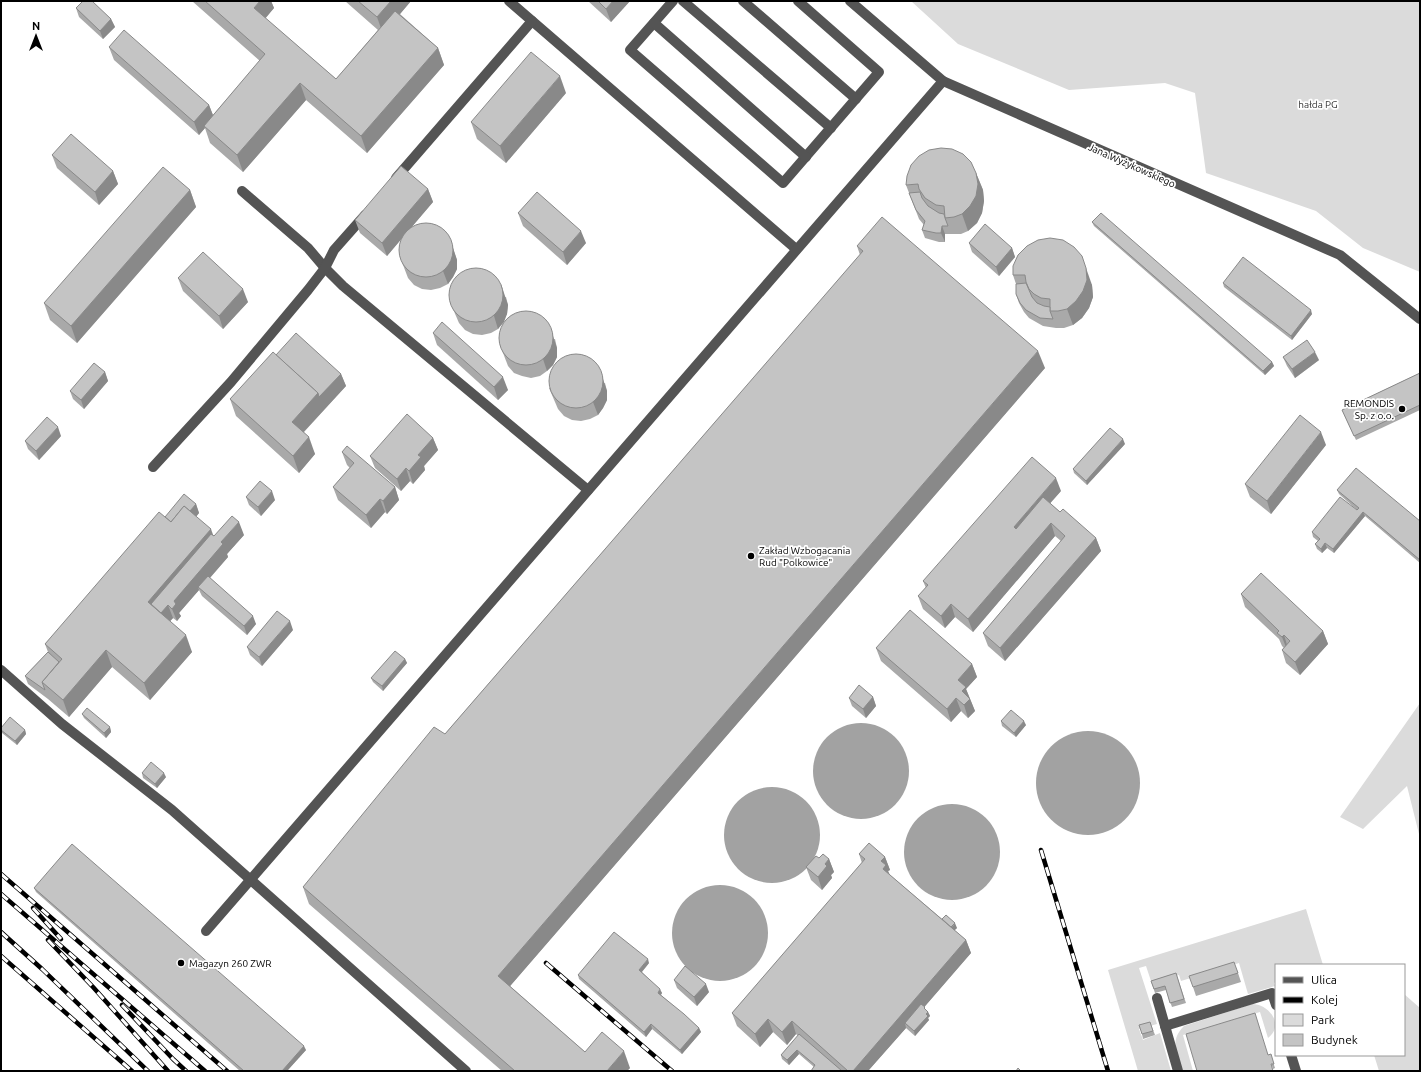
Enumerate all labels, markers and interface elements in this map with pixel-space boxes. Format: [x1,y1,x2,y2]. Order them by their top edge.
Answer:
north arrow [16,16,56,56]
text: N [32,20,40,32]
park label: hałda PG [1298,99,1338,110]
street label: Jana Wyżykowskiego [1087,141,1177,190]
place label: REMONDIS Sp. z o.o. [1344,398,1394,421]
marker: REMONDIS Sp. z o.o. [1397,404,1407,414]
place label: Zakład Wzbogacania Rud "Polkowice" [759,545,850,568]
marker: Zakład Wzbogacania Rud "Polkowice" [746,551,756,561]
marker: Magazyn 260 ZWR [176,958,186,968]
place label: Magazyn 260 ZWR [189,958,272,969]
legend [1275,964,1405,1056]
text: Ulica [1311,973,1337,986]
text: Kolej [1311,993,1338,1006]
text: Park [1311,1013,1335,1026]
text: Budynek [1311,1033,1358,1046]

